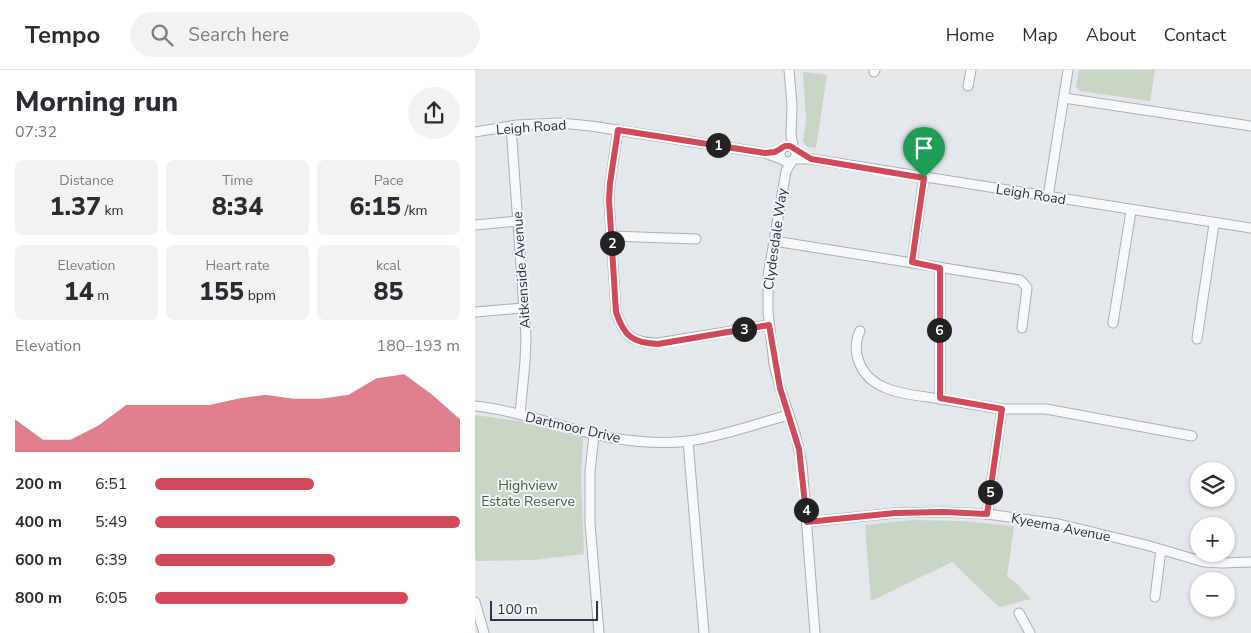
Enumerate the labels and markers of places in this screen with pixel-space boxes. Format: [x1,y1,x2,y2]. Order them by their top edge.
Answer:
pin [903,127,945,178]
pin: 1 [705,132,731,158]
pin: 2 [599,230,625,256]
pin: 3 [731,316,757,342]
pin: 6 [927,318,951,342]
pin: 5 [977,480,1003,504]
pin: 4 [793,498,819,522]

